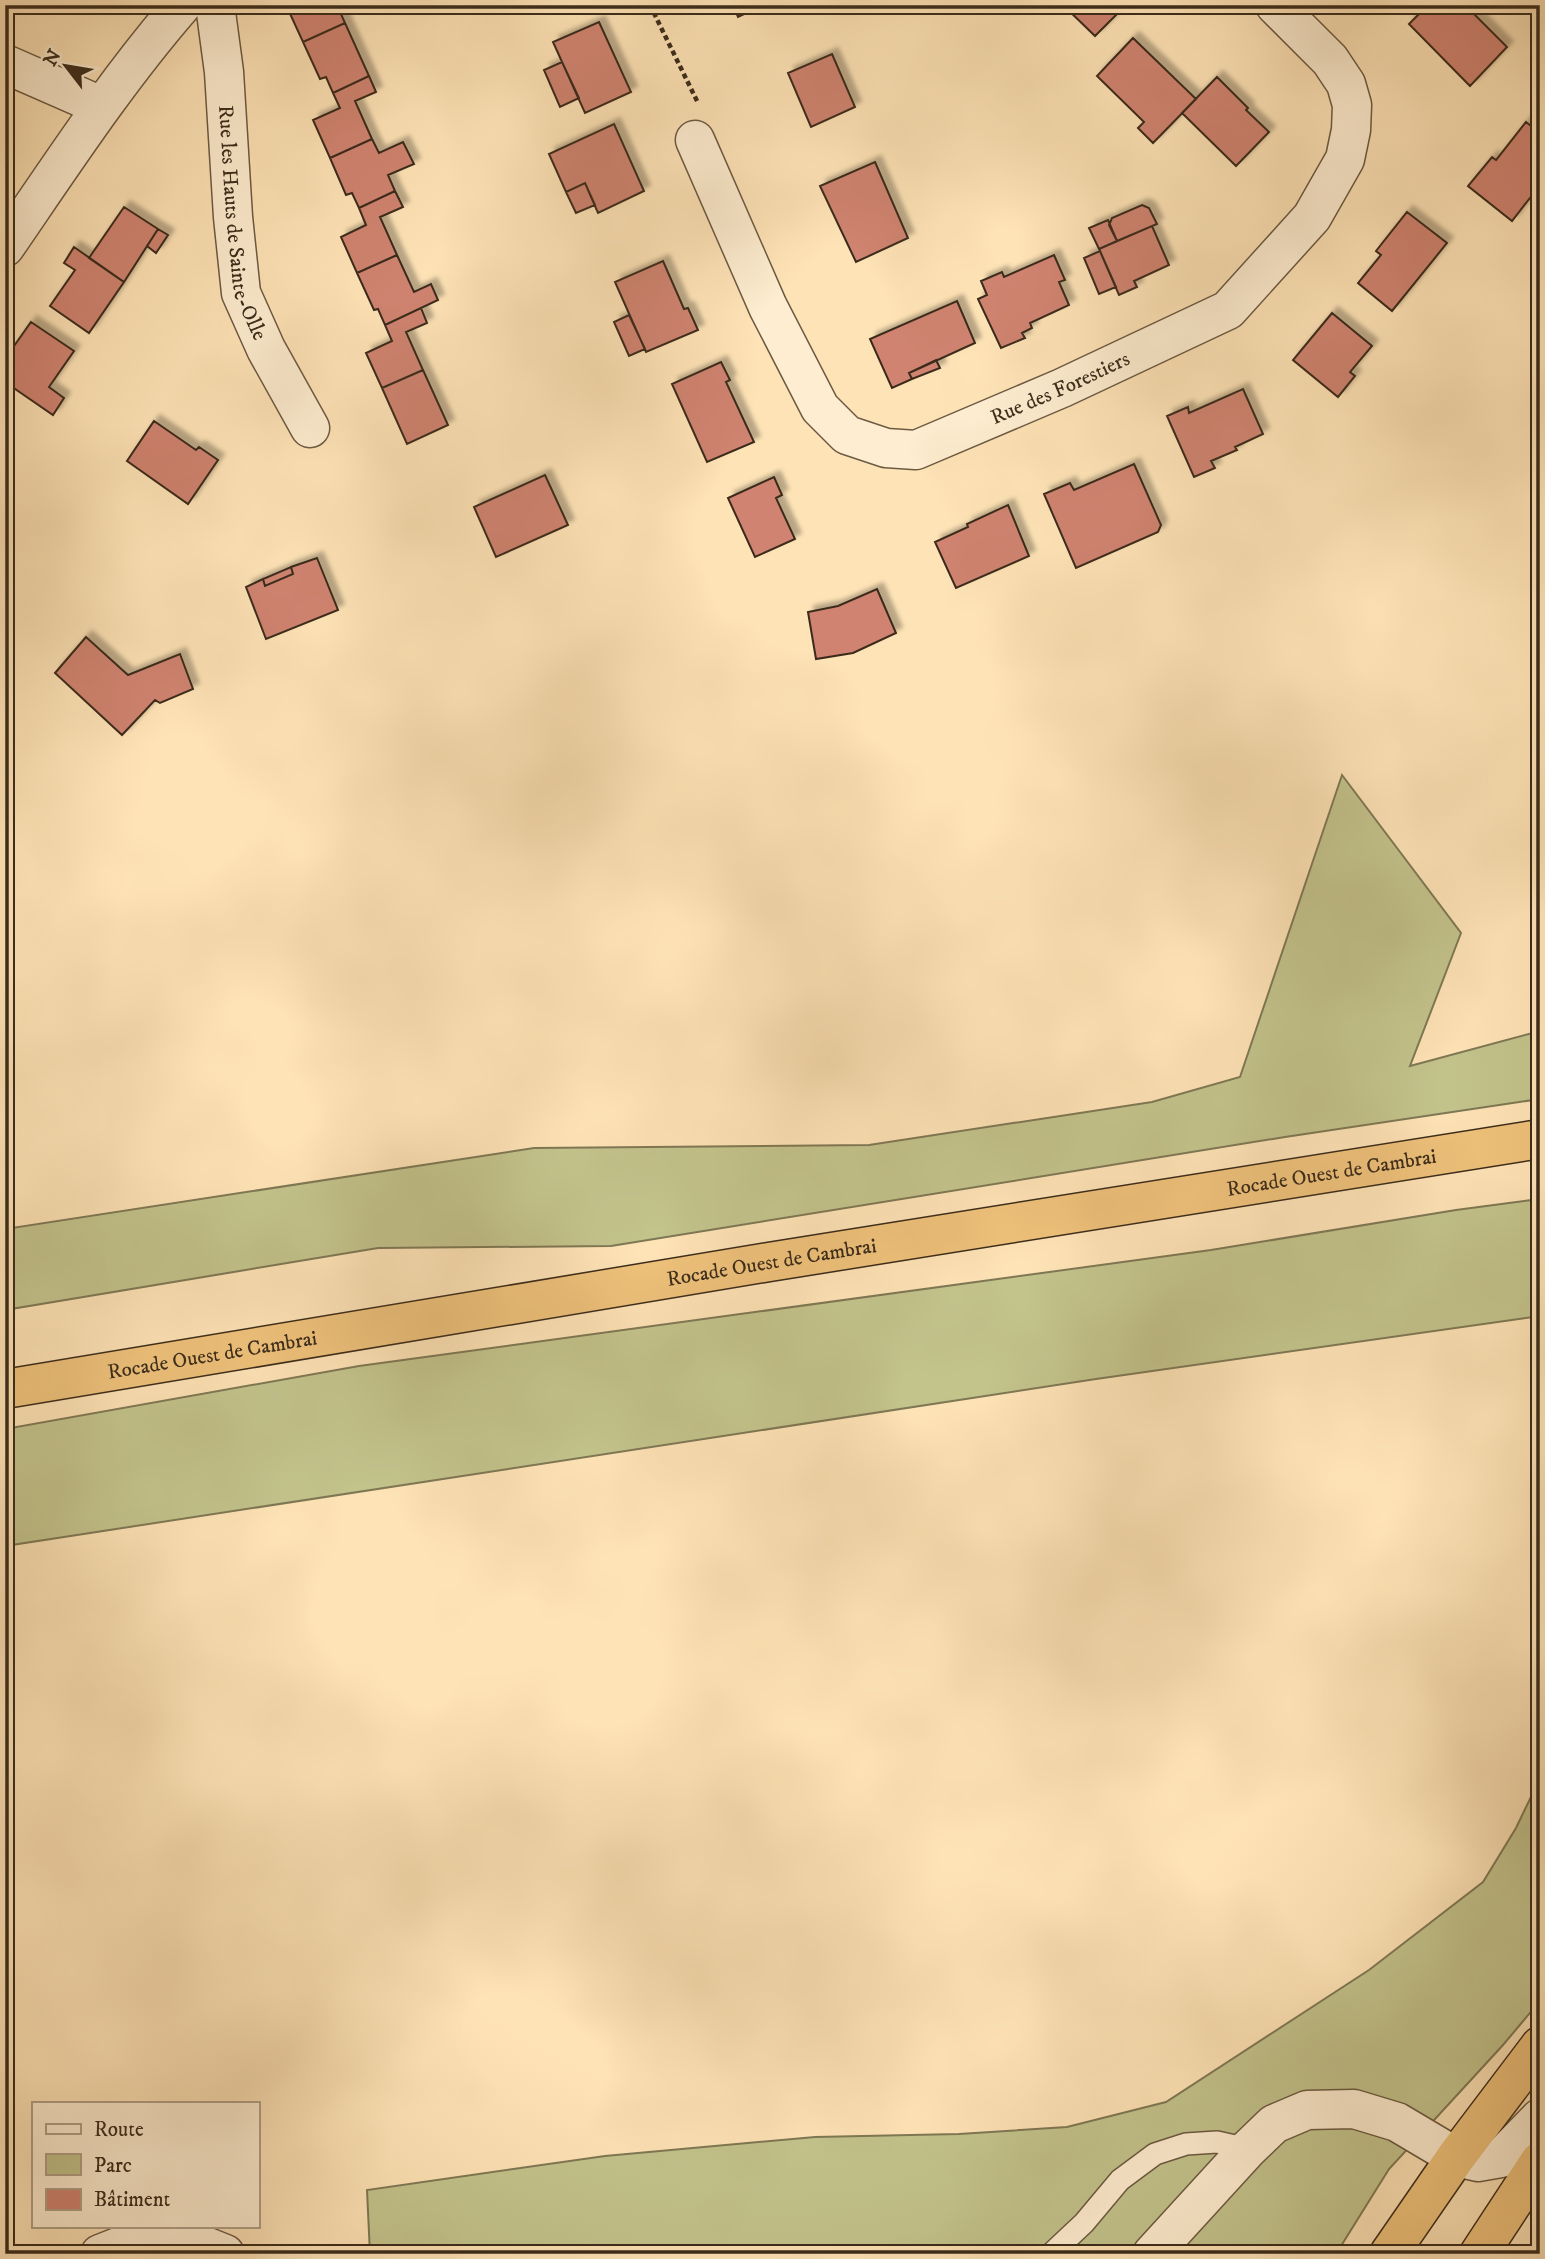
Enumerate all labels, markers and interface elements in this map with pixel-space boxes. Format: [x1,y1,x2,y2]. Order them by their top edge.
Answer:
north arrow [32,32,102,102]
text: N [39,45,67,71]
street label: Rue les Hauts de Sainte-Olle [212,104,272,345]
street label: Rue des Forestiers [987,346,1134,431]
street label: Rocade Ouest de Cambrai [1225,1144,1438,1203]
street label: Rocade Ouest de Cambrai [665,1233,878,1293]
street label: Rocade Ouest de Cambrai [106,1325,319,1386]
legend [32,2102,259,2228]
text: Route [94,2117,144,2143]
text: Parc [94,2153,132,2179]
text: Bâtiment [94,2187,171,2213]

